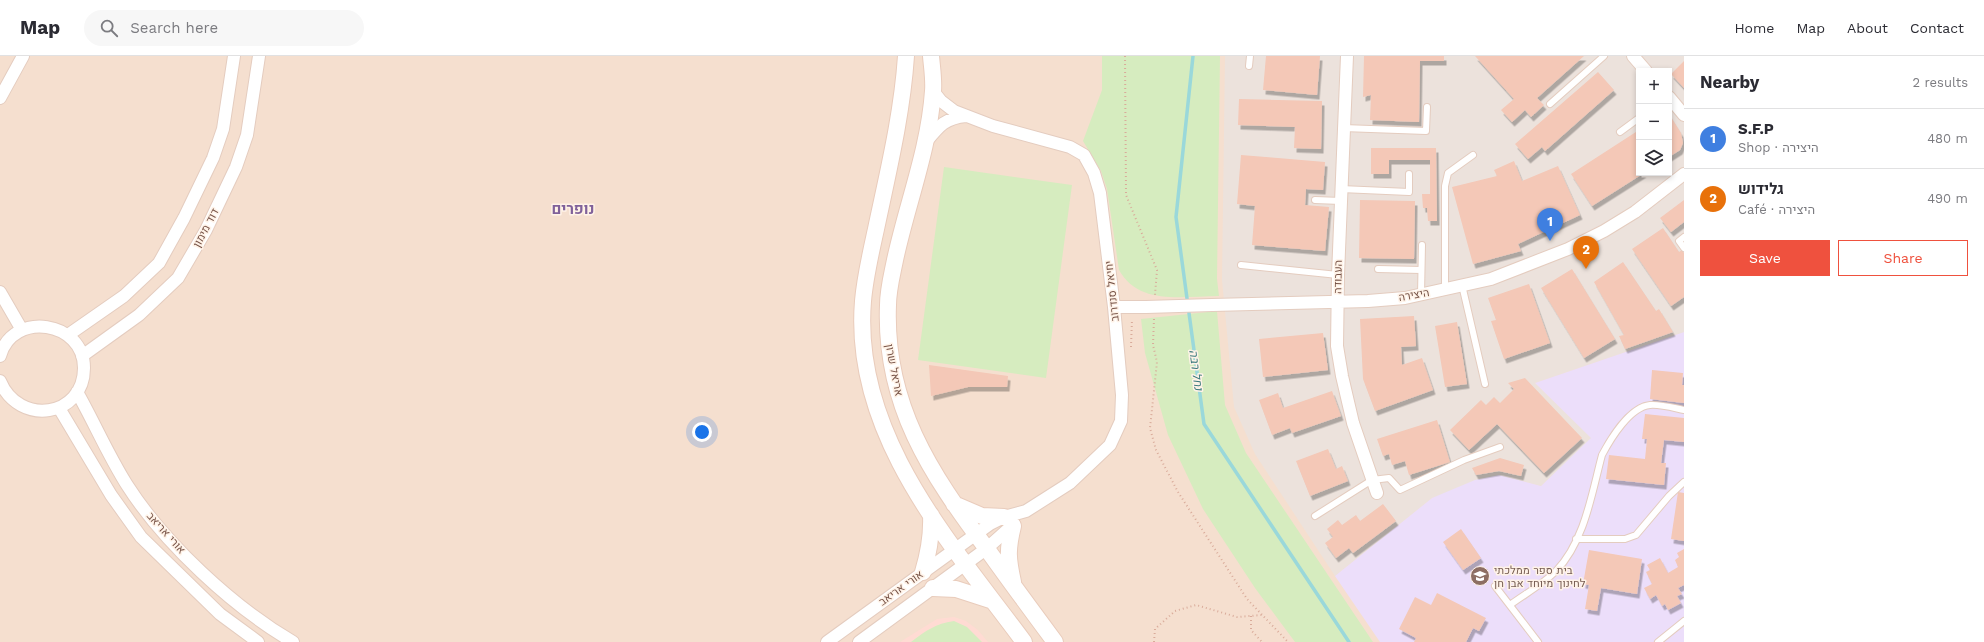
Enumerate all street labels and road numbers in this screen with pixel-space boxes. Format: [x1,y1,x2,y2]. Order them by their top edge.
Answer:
street label: דוד מימון [190,206,222,250]
street label: יחיאל סנדרוב [1102,260,1122,322]
street label: העבודה [1331,260,1345,294]
street label: היצירה [1398,286,1430,304]
street label: אריאל שרון [883,343,905,397]
street label: אורי אריאב [144,510,188,556]
street label: אורי אריאב [876,568,926,608]

